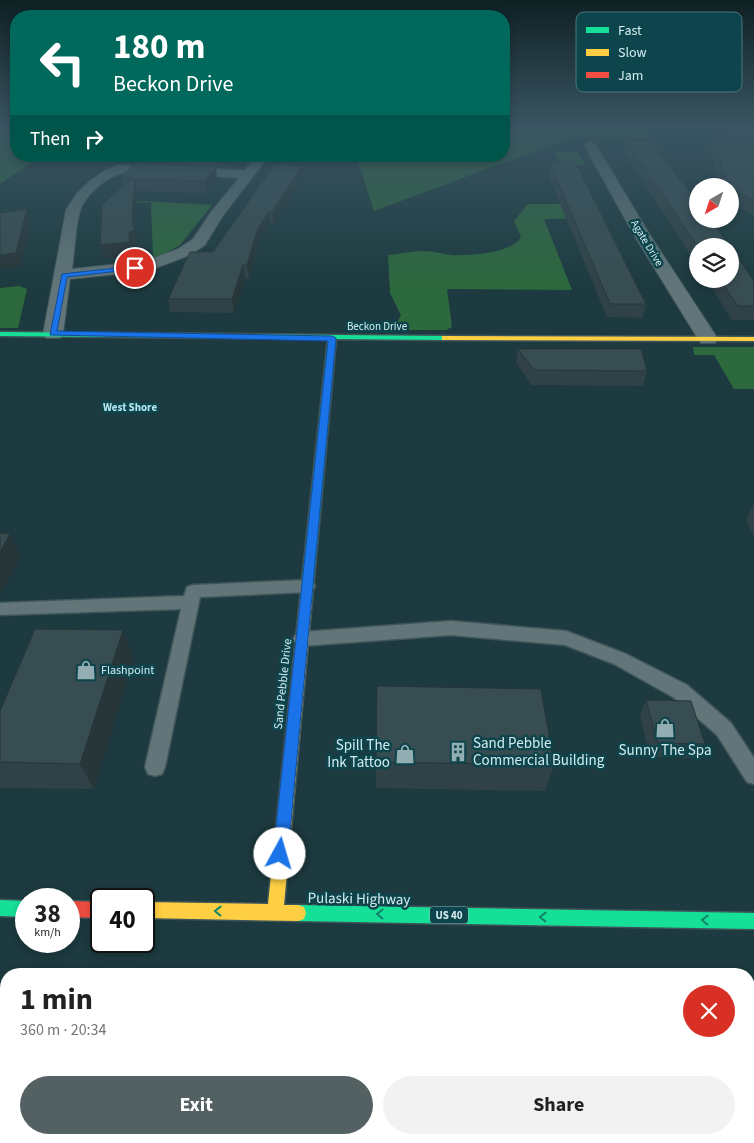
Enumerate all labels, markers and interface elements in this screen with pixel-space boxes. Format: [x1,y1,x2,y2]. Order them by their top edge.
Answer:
legend [576,12,742,92]
text: Fast [618,21,642,41]
text: 180 m [113,22,205,72]
icon: left [30,30,95,95]
text: Slow [618,43,647,63]
text: Jam [618,66,643,86]
text: Beckon Drive [113,68,233,100]
icon: right [80,125,108,153]
text: Then [30,126,70,153]
north arrow [689,178,739,228]
map controls [689,178,739,288]
street label: Agate Drive [627,217,667,270]
button: layers [689,238,739,288]
pin [114,247,156,289]
icon: arrive [121,254,149,282]
street label: Beckon Drive [347,319,408,334]
district label: West Shore [103,400,157,415]
street label: Sand Pebble Drive [270,638,296,730]
shop icon: Flashpoint [75,659,97,681]
place label: Flashpoint [101,662,154,679]
shop icon: Sunny The Spa [654,717,676,739]
place label: Sand Pebble Commercial Building [473,733,605,771]
place label: Spill The Ink Tattoo [327,735,390,773]
place label: Sunny The Spa [619,740,711,761]
building icon: Sand Pebble Commercial Building [447,741,469,763]
shop icon: Spill The Ink Tattoo [394,743,416,765]
position arrow [253,827,305,879]
speed limit sign: 40 [90,888,155,953]
street label: Pulaski Highway [307,888,411,910]
text: 38 [34,896,61,932]
one-way arrow [214,906,222,917]
road number: US 40 [430,906,468,924]
one-way arrow [376,909,384,919]
one-way arrow [539,912,546,922]
one-way arrow [701,915,709,925]
text: km/h [34,924,61,941]
text: 1 min [20,978,93,1021]
button: close [683,985,735,1037]
text: 360 m · 20:34 [20,1019,107,1041]
button: Exit [20,1076,373,1134]
button: Share [383,1076,735,1134]

